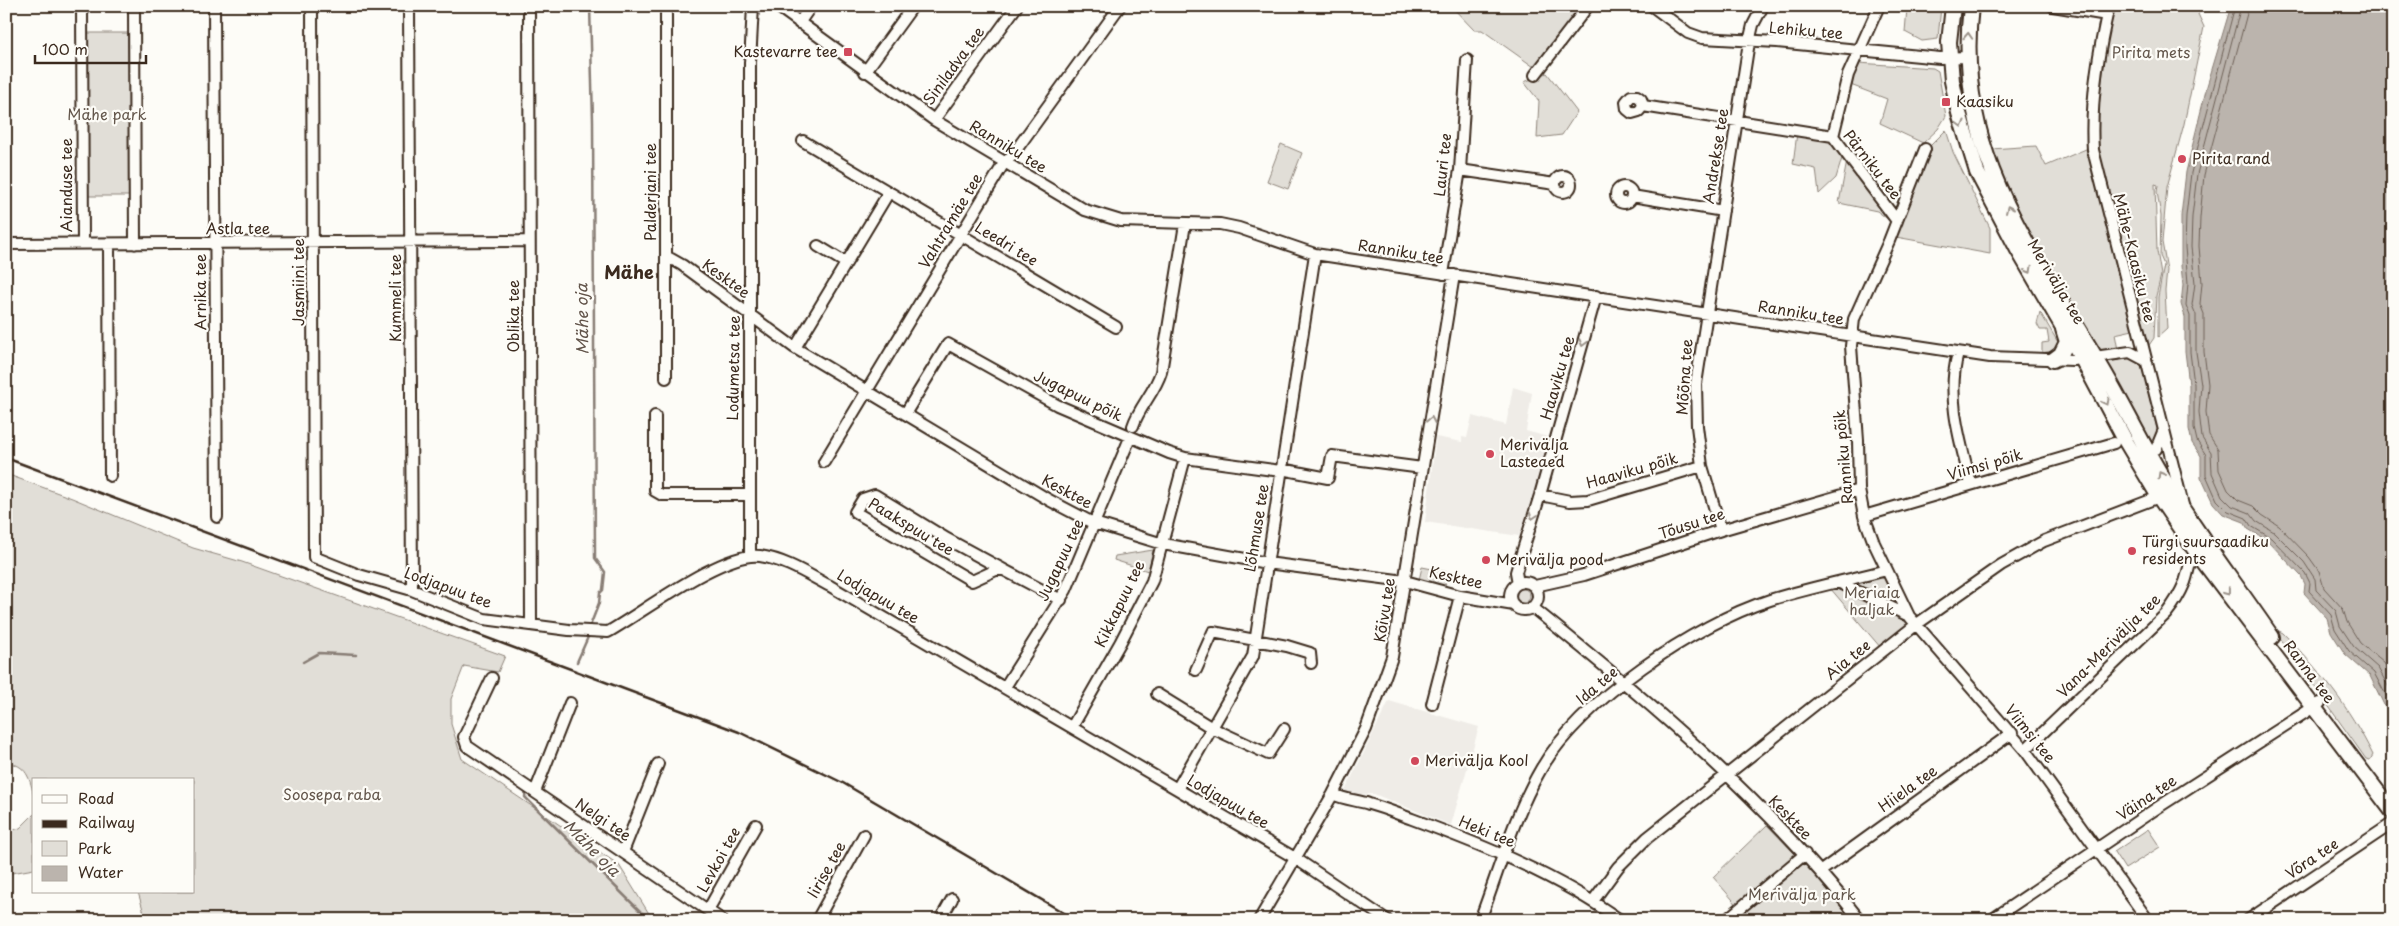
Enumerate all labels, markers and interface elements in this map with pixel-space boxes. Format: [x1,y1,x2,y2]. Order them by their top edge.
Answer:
street label: Lehiku tee [1768,15,1844,44]
street label: Siniladva tee [916,21,989,109]
scale bar [35,32,146,64]
one-way arrow [1963,32,1974,40]
text: 100 m [42,37,88,60]
place label: Kastevarre tee [734,39,838,62]
park label: Pirita mets [2112,40,2190,63]
marker: Kastevarre tee [842,46,854,58]
place label: Kaasiku [1956,89,2014,112]
marker: Kaasiku [1940,96,1952,108]
park label: Mähe park [67,102,147,125]
street label: Andrekse tee [1696,106,1733,205]
street label: Ranniku tee [966,113,1052,178]
one-way arrow [1956,119,1966,127]
street label: Pärniku tee [1839,124,1908,204]
street label: Lauri tee [1427,132,1456,197]
street label: Aianduse tee [54,138,77,232]
street label: Palderjani tee [638,143,661,241]
place label: Pirita rand [2192,146,2270,169]
marker: Pirita rand [2176,153,2188,165]
street label: Vahtramäe tee [912,168,987,272]
street label: Mähe-Kaasiku tee [2108,191,2163,325]
one-way arrow [2005,205,2015,214]
street label: Leedri tee [971,215,1043,271]
street label: Astla tee [206,216,270,239]
street label: Ranniku tee [1356,232,1446,269]
street label: Merivälja tee [2023,234,2092,328]
street label: Jasmiini tee [286,238,309,326]
street label: Kesktee [698,252,756,303]
street label: Arnika tee [188,254,211,330]
street label: Kummeli tee [383,254,406,342]
district label: Mähe [604,258,654,285]
one-way arrow [2023,265,2033,274]
street label: Oblika tee [501,279,524,353]
water label: Mähe oja [568,282,594,355]
street label: Ranniku tee [1756,293,1846,330]
street label: Lodumetsa tee [720,315,745,421]
street label: Haaviku tee [1534,333,1580,422]
street label: Mõõna tee [1669,338,1698,416]
one-way arrow [1578,339,1589,348]
street label: Jugapuu põik [1030,363,1128,426]
one-way arrow [2100,397,2110,406]
street label: Ranniku põik [1827,409,1858,505]
one-way arrow [1425,416,1435,424]
place label: Merivälja Lasteaed [1500,432,1569,472]
street label: Viimsi põik [1944,442,2025,485]
street label: Haaviku põik [1583,445,1680,494]
marker: Merivälja Lasteaed [1484,448,1496,460]
street label: Kesktee [1038,468,1097,514]
one-way arrow [2158,471,2168,480]
street label: Lõhmuse tee [1237,482,1274,574]
street label: Paakspuu tee [864,491,959,560]
street label: Tõusu tee [1655,501,1728,544]
one-way arrow [1529,512,1539,520]
street label: Jugapuu tee [1030,514,1089,605]
place label: Türgi suursaadiku residents [2142,529,2269,569]
marker: Türgi suursaadiku residents [2126,545,2138,557]
place label: Merivälja pood [1496,547,1604,570]
marker: Merivälja pood [1480,554,1492,566]
street label: Kikkapuu tee [1088,556,1150,651]
street label: Kesktee [1427,559,1486,594]
street label: Lodjapuu tee [401,560,496,613]
street label: Lodjapuu tee [833,563,924,629]
street label: Kõivu tee [1367,576,1400,644]
park label: Meriaia haljak [1844,580,1901,620]
one-way arrow [2221,586,2229,595]
street label: Vana-Merivälja tee [2051,588,2165,702]
street label: Aia tee [1819,633,1875,684]
street label: Ranna tee [2279,635,2342,708]
street label: Ida tee [1570,660,1622,710]
street label: Viimsi tee [2000,699,2062,767]
place label: Merivälja Kool [1425,748,1529,771]
marker: Merivälja Kool [1409,755,1421,767]
street label: Hiiela tee [1873,758,1942,817]
street label: Lodjapuu tee [1183,768,1274,834]
street label: Väina tee [2111,768,2181,825]
legend [32,778,195,894]
park label: Soosepa raba [283,782,382,805]
text: Road [78,786,114,809]
street label: Kesktee [1764,789,1818,845]
street label: Nelgi tee [571,792,637,846]
street label: Heki tee [1456,809,1519,852]
text: Railway [78,810,135,833]
water label: Mähe oja [559,814,627,882]
street label: Levkoi tee [690,822,745,896]
street label: Võra tee [2280,832,2342,884]
text: Park [78,836,112,859]
street label: Iirise tee [801,837,851,902]
text: Water [78,860,123,883]
park label: Merivälja park [1748,882,1856,905]

